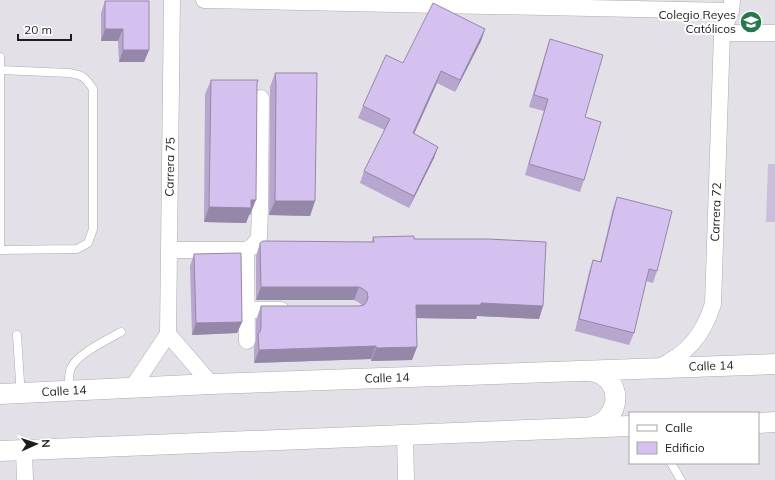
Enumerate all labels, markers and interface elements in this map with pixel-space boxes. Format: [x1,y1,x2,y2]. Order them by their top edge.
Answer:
place label: Colegio Reyes Católicos [659,7,736,36]
school or university icon: Colegio Reyes Católicos [738,9,764,35]
scale bar [18,16,71,42]
text: 20 m [24,22,52,37]
street label: Carrera 75 [161,137,178,197]
street label: Carrera 72 [707,182,724,242]
street label: Calle 14 [688,357,734,374]
street label: Calle 14 [364,369,410,386]
street label: Calle 14 [41,382,87,399]
legend [629,412,759,464]
text: Calle [665,420,692,435]
north arrow [16,424,56,464]
text: N [39,439,53,448]
text: Edificio [665,440,705,455]

